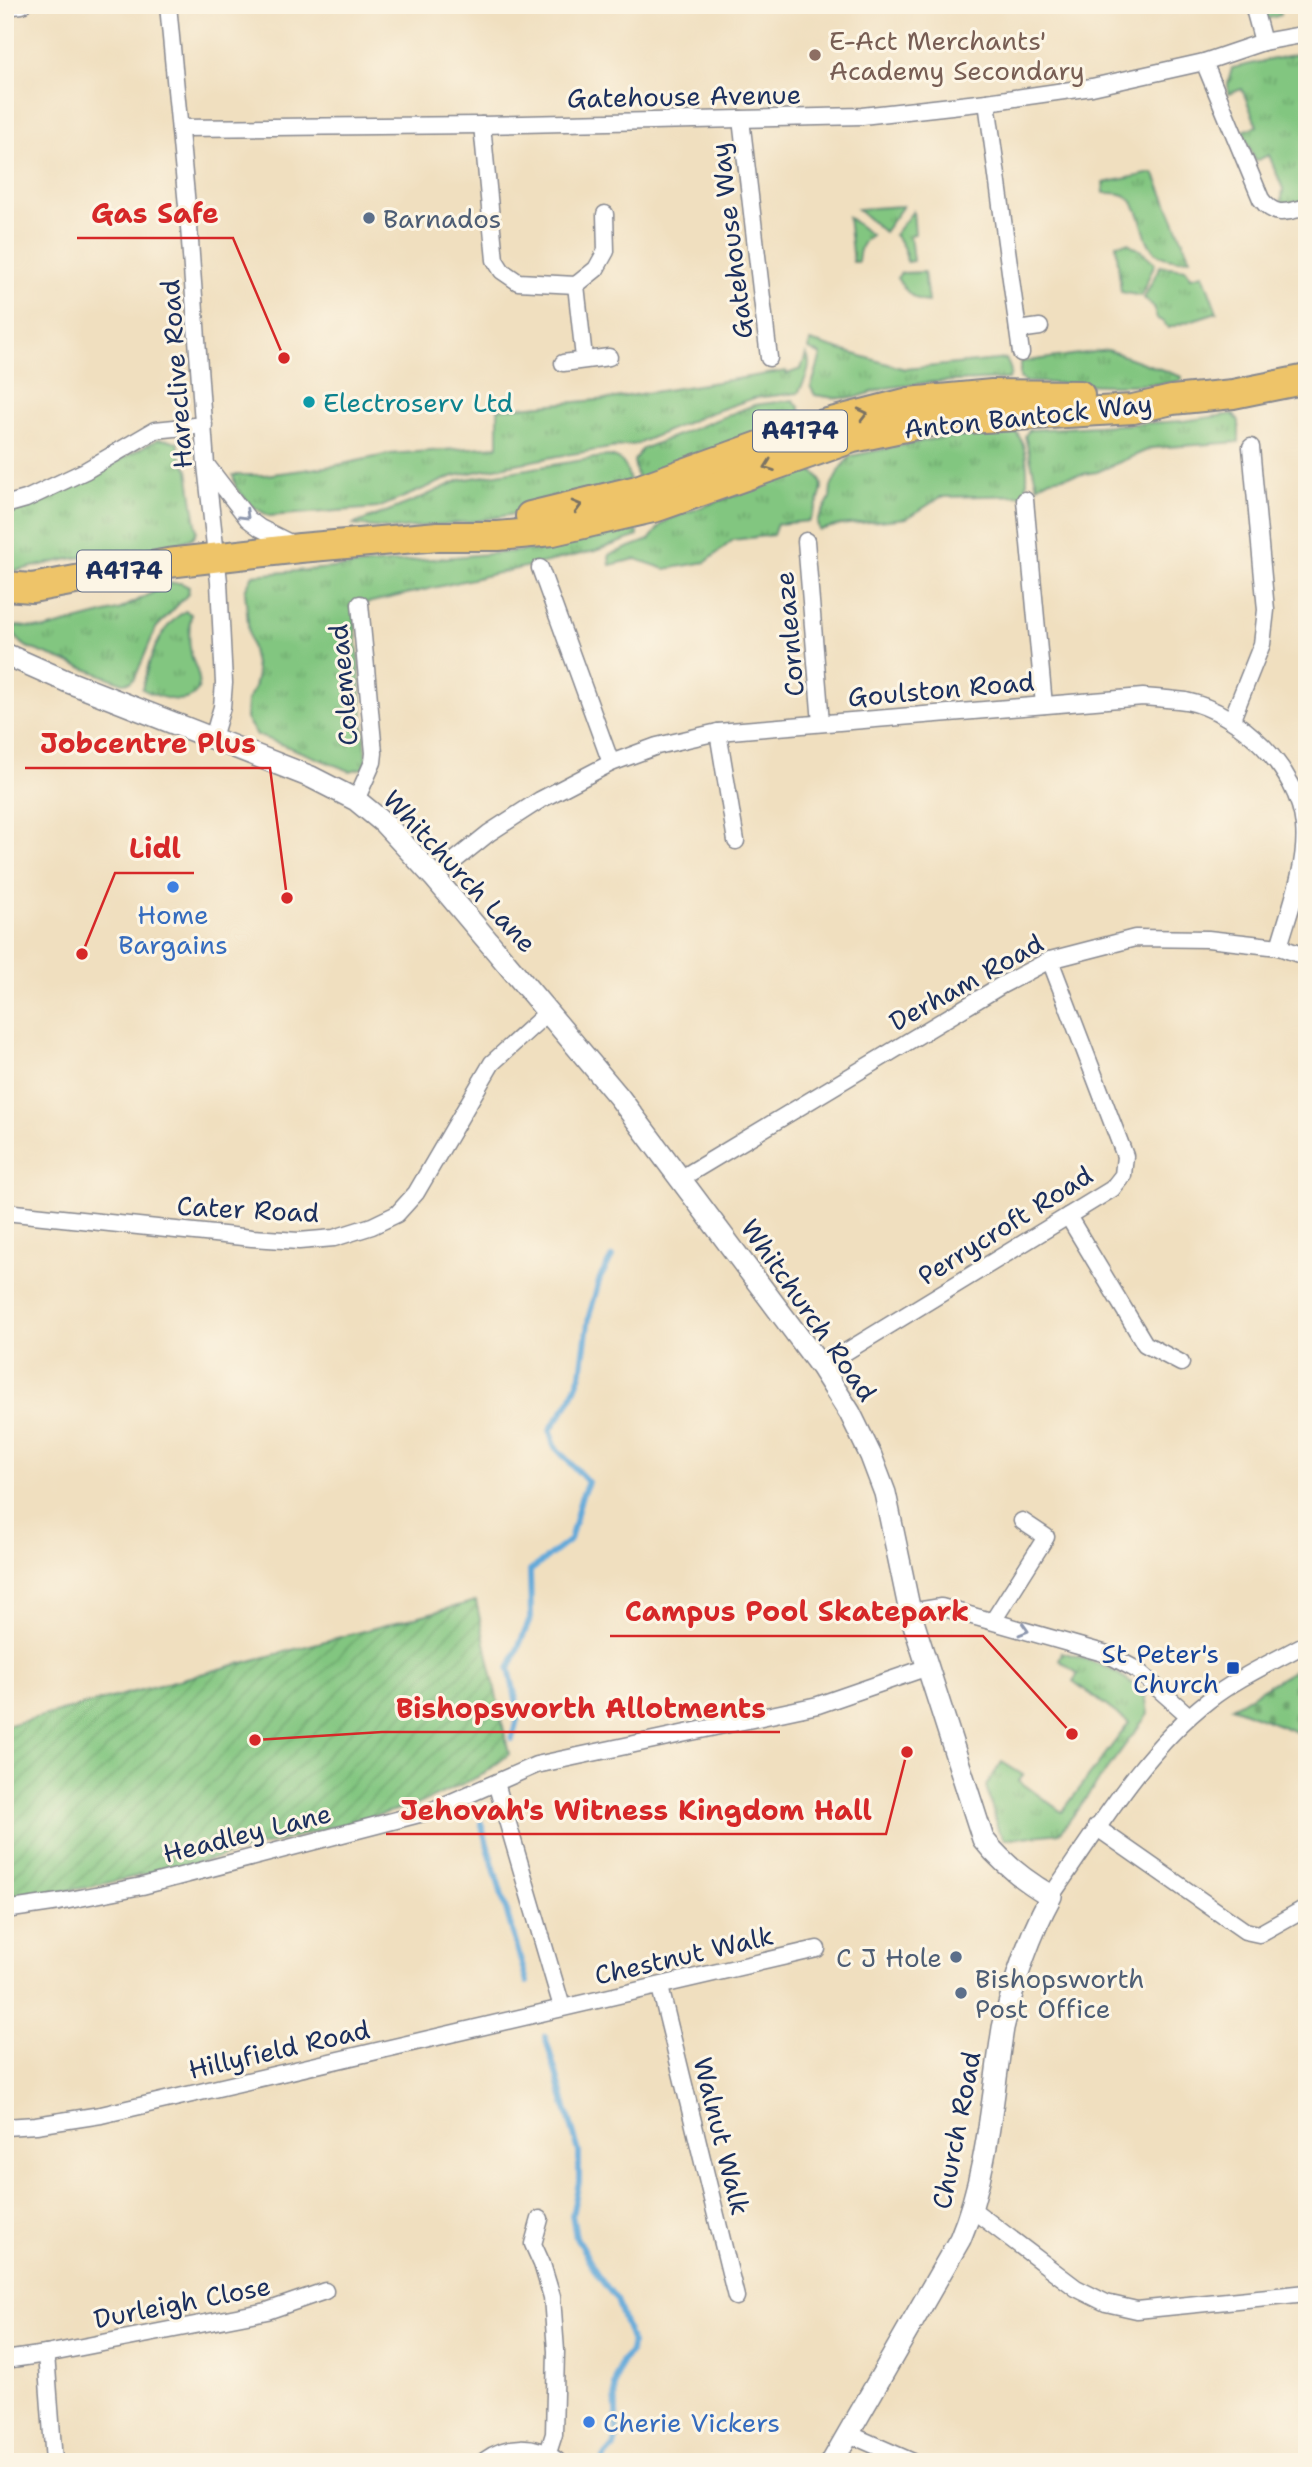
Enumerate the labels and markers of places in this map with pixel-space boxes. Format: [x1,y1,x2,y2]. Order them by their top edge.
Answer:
place label: E-Act Merchants' Academy Secondary [829,23,1085,88]
marker: E-Act Merchants' Academy Secondary [807,47,823,63]
callout: Gas Safe [77,189,233,238]
place label: Barnados [383,201,502,236]
marker: Barnados [361,210,377,226]
place label: Electroserv Ltd [323,385,513,420]
marker: Electroserv Ltd [301,394,317,410]
callout: Jobcentre Plus [25,719,270,768]
callout: Lidl [115,824,194,873]
marker: Home Bargains [165,879,181,895]
place label: Home Bargains [118,897,228,962]
callout: Campus Pool Skatepark [610,1587,983,1636]
place label: St Peter's Church [1102,1636,1219,1701]
marker: St Peter's Church [1225,1660,1241,1676]
callout: Bishopsworth Allotments [382,1683,780,1732]
callout: Jehovah's Witness Kingdom Hall [386,1785,886,1834]
place label: C J Hole [836,1940,942,1975]
marker: C J Hole [948,1949,964,1965]
place label: Bishopsworth Post Office [975,1961,1145,2026]
marker: Bishopsworth Post Office [953,1985,969,2001]
place label: Cherie Vickers [603,2405,780,2440]
marker: Cherie Vickers [581,2414,597,2430]

